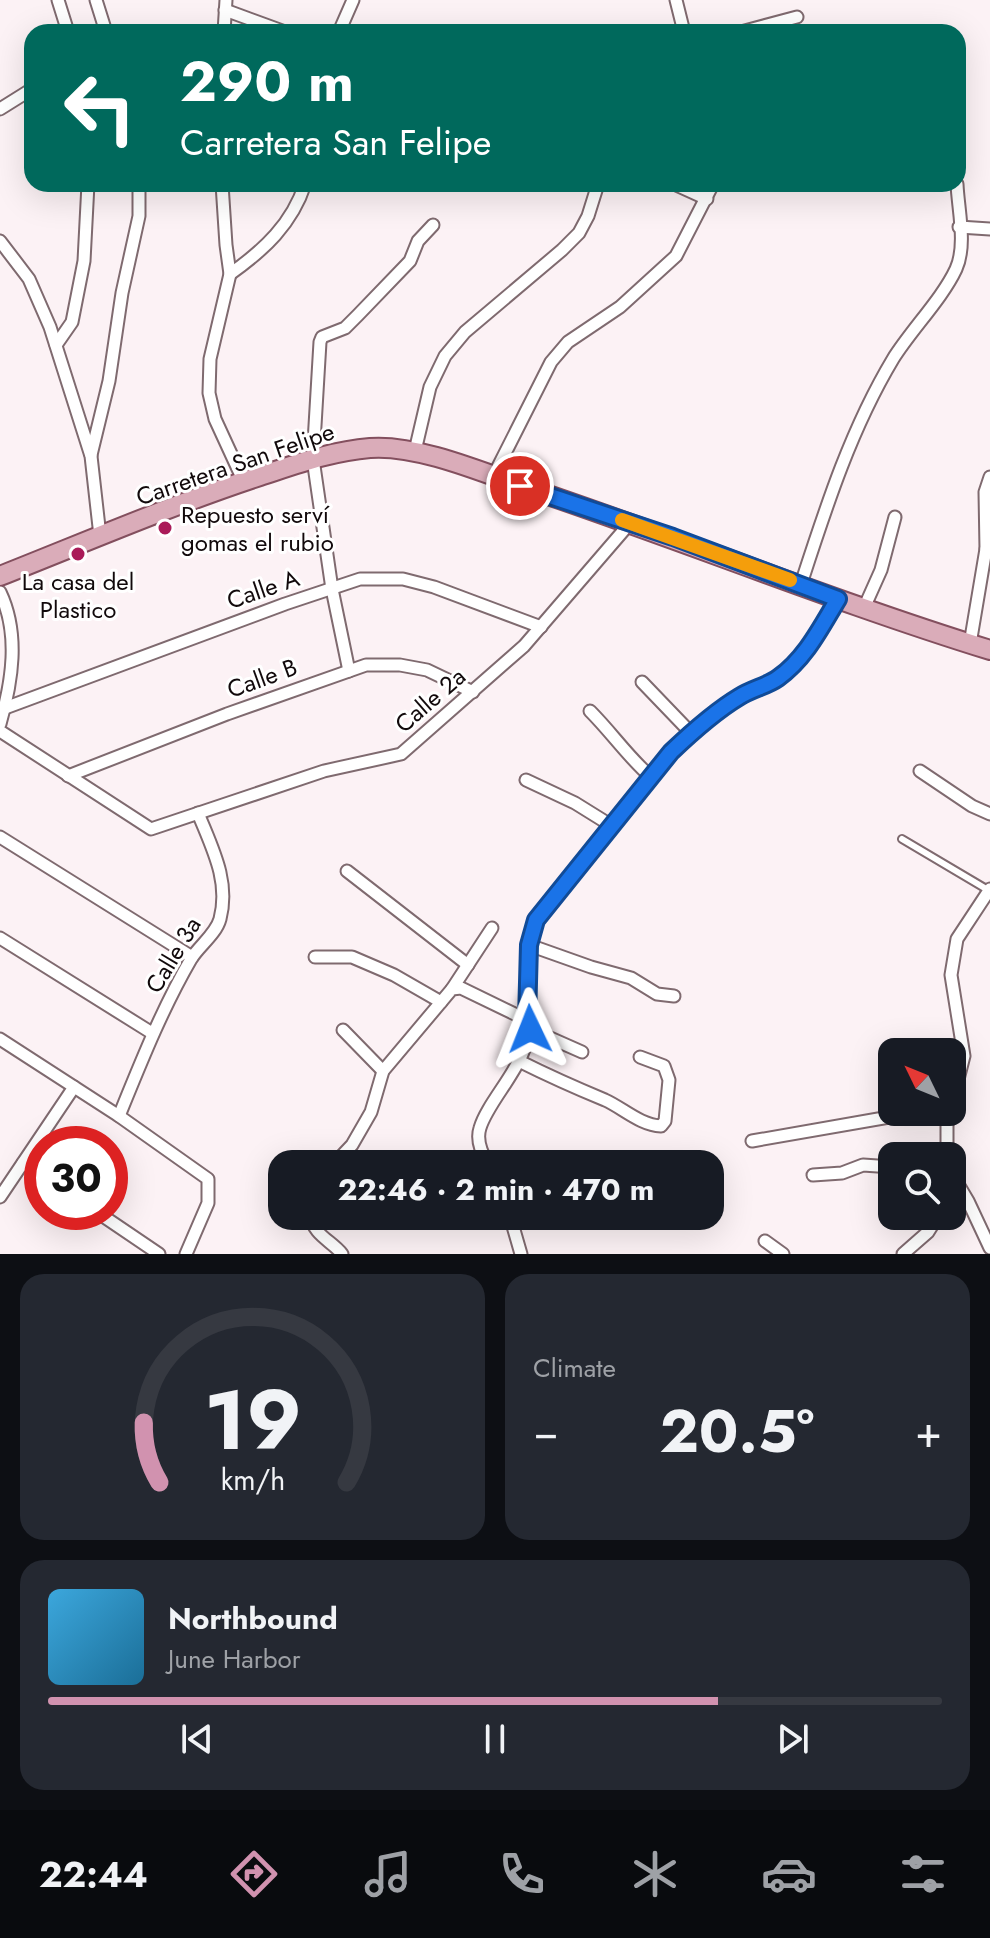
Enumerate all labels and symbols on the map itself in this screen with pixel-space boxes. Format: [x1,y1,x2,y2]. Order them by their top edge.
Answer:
street label: Carretera San Felipe [131,414,339,514]
pin [486,452,554,520]
place label: Repuesto serví gomas el rubio [181,497,334,560]
marker: Repuesto serví gomas el rubio [156,519,174,537]
marker: La casa del Plastico [69,545,87,563]
street label: Calle A [222,560,304,618]
place label: La casa del Plastico [22,564,134,627]
street label: Calle B [222,649,302,707]
street label: Calle 2a [387,659,473,741]
street label: Calle 3a [137,910,209,1000]
position arrow [488,987,572,1071]
north arrow [878,1038,966,1126]
speed limit sign: 30 [24,1126,128,1230]

